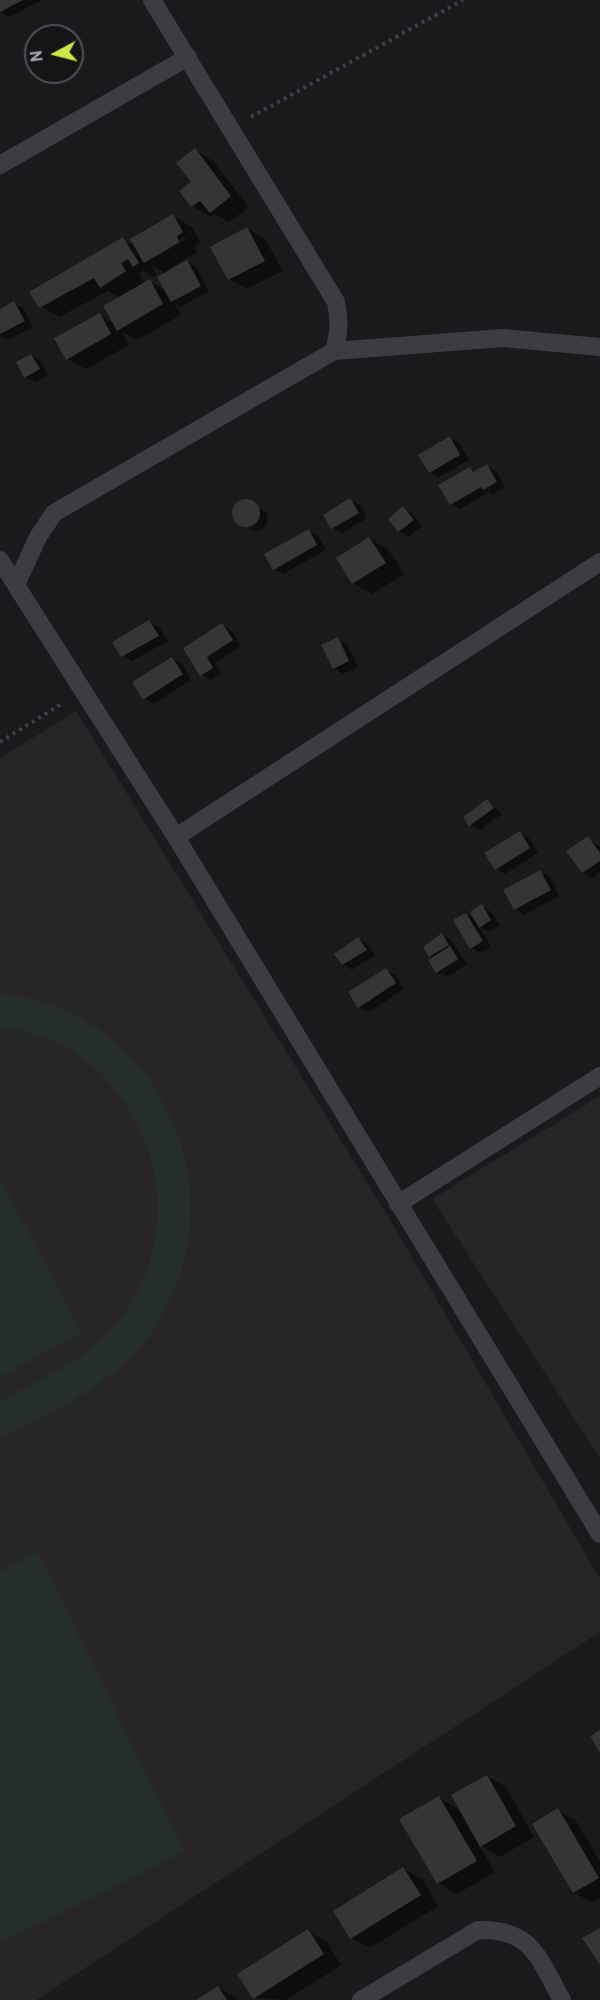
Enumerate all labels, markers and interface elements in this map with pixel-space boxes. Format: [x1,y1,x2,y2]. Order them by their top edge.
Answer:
north arrow [24,24,84,84]
text: N [27,49,49,63]

